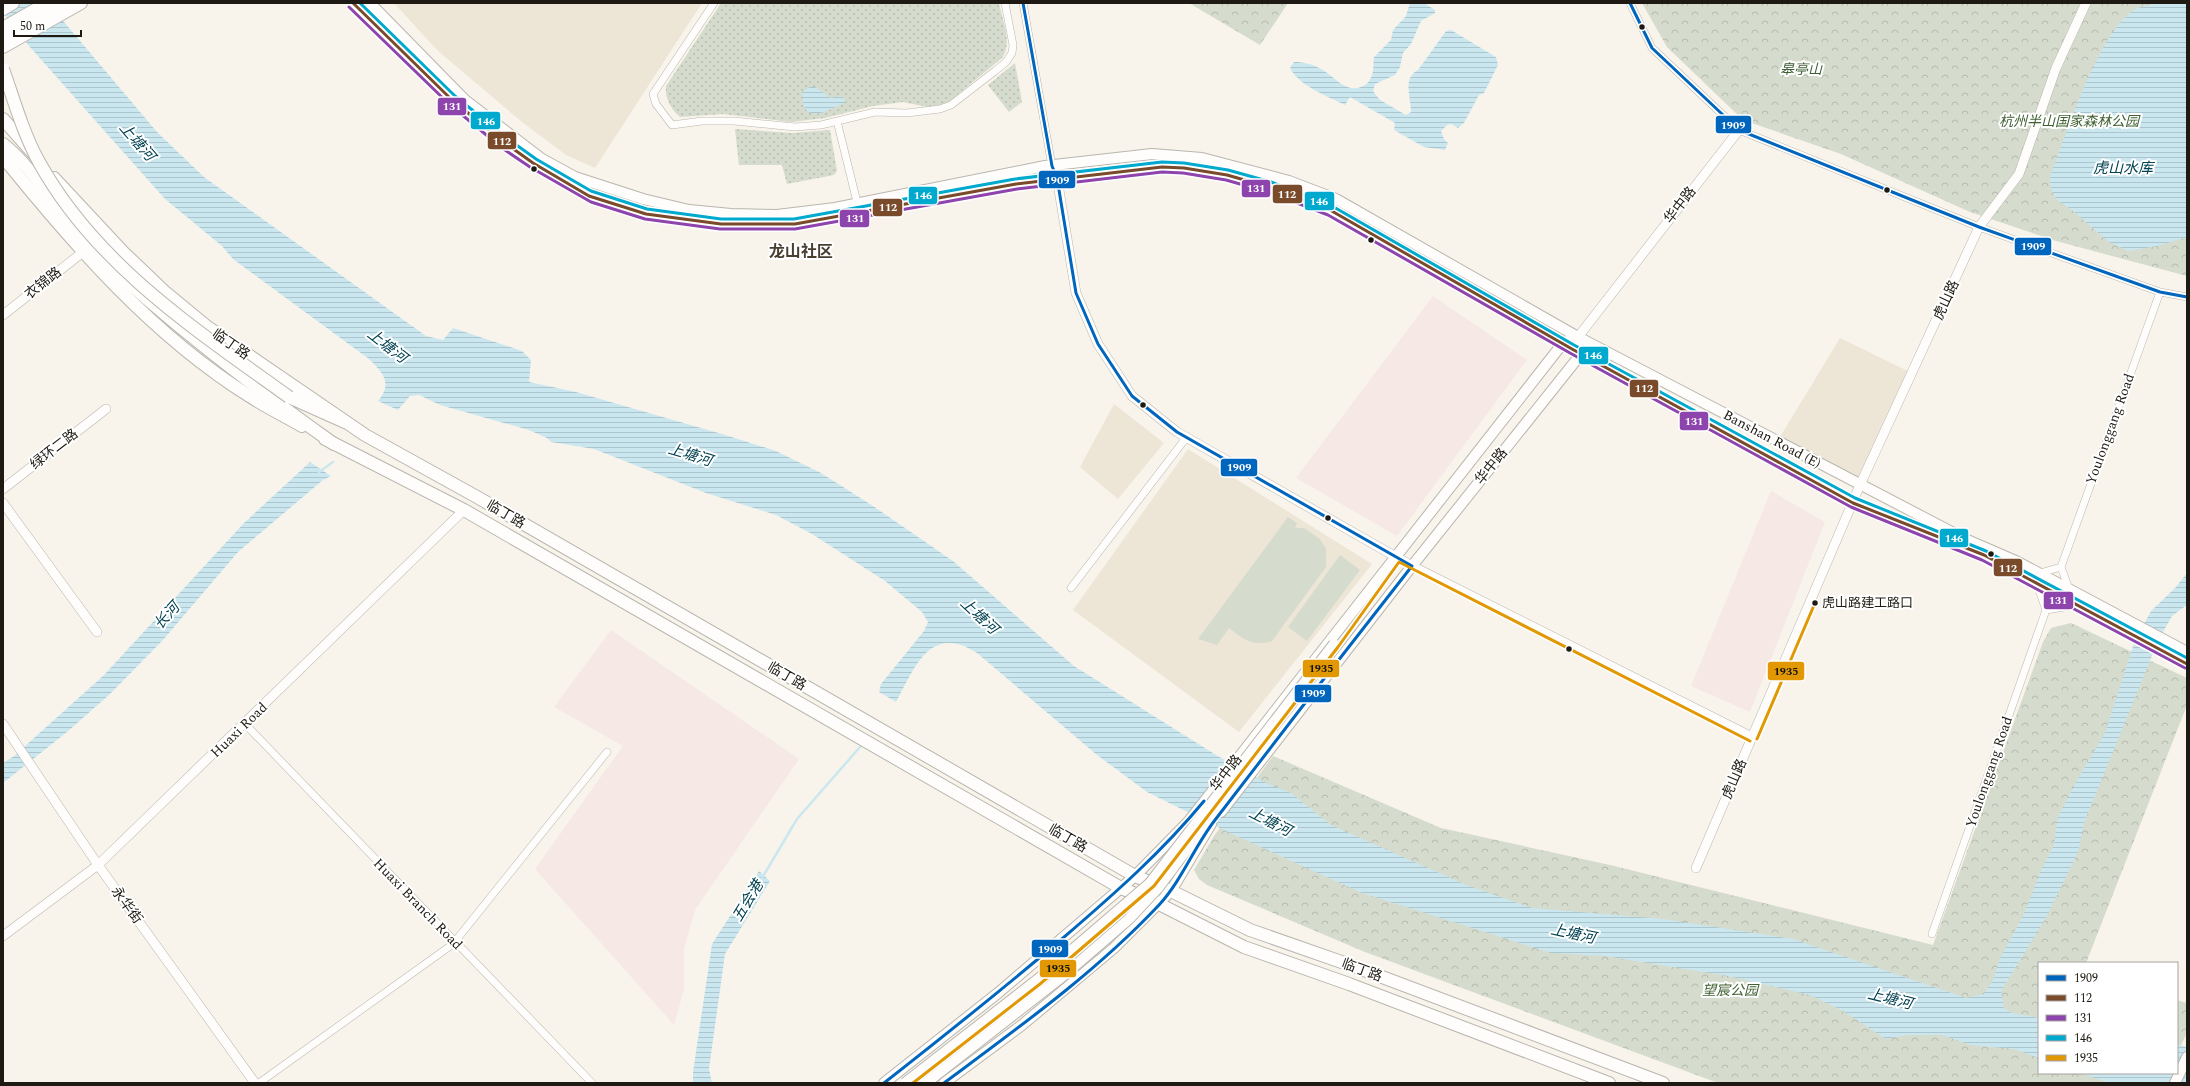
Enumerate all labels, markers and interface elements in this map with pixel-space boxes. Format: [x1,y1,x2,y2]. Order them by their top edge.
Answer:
scale bar [14,12,81,38]
text: 50 m [20,17,45,36]
unlabelled marker [1637,22,1647,32]
park label: 皋亭山 [1780,59,1823,80]
line badge: 131 [437,97,467,116]
text: 131 [443,98,461,115]
line badge: 146 [470,111,501,130]
park label: 杭州半山国家森林公园 [1999,111,2141,132]
text: 146 [477,113,495,130]
line badge: 1909 [1715,115,1752,134]
water label: 上塘河 [114,117,162,169]
text: 1909 [1721,117,1745,134]
line badge: 112 [487,131,517,150]
text: 112 [493,133,511,150]
water label: 虎山水库 [2093,157,2156,180]
unlabelled marker [529,164,539,174]
line badge: 1909 [1038,170,1076,189]
text: 1909 [1045,172,1069,189]
line badge: 131 [1241,179,1271,198]
text: 131 [1247,180,1265,197]
street label: 华中路 [1659,182,1701,228]
line badge: 112 [1272,184,1303,204]
unlabelled marker [1882,185,1892,195]
line badge: 146 [908,186,938,205]
text: 112 [1278,186,1296,203]
text: 146 [914,187,932,204]
line badge: 146 [1304,191,1335,211]
text: 146 [1310,193,1328,210]
line badge: 112 [872,198,903,217]
text: 112 [879,199,897,216]
line badge: 131 [839,209,870,228]
text: 131 [846,210,864,227]
unlabelled marker [1366,235,1376,245]
line badge: 1909 [2014,237,2052,256]
text: 1909 [2021,238,2045,255]
district label: 龙山社区 [769,240,833,264]
street label: 衣锦路 [20,262,66,304]
street label: 虎山路 [1928,277,1964,323]
street label: 临丁路 [208,323,254,365]
water label: 上塘河 [362,323,414,371]
line badge: 146 [1578,346,1609,365]
text: 146 [1584,347,1602,364]
street label: Youlonggang Road [2080,370,2140,487]
line badge: 112 [1629,379,1659,398]
text: 112 [1635,380,1653,397]
unlabelled marker [1138,400,1148,410]
street label: Banshan Road (E) [1719,404,1825,474]
line badge: 131 [1679,411,1709,431]
text: 131 [1685,413,1703,430]
street label: 绿环二路 [25,423,83,475]
water label: 上塘河 [665,437,718,473]
street label: 华中路 [1470,443,1512,489]
line badge: 1909 [1220,458,1258,477]
text: 1909 [1227,459,1251,476]
street label: 临丁路 [483,494,529,534]
unlabelled marker [1323,513,1333,523]
line badge: 146 [1939,528,1969,548]
text: 146 [1945,530,1963,547]
unlabelled marker [1986,549,1996,559]
line badge: 112 [1993,558,2023,577]
text: 112 [1999,560,2017,577]
line badge: 131 [2043,591,2074,610]
water label: 上塘河 [955,592,1005,642]
text: 131 [2049,592,2067,609]
place label: 虎山路建工路口 [1822,593,1913,613]
water label: 长河 [148,595,188,635]
marker: 虎山路建工路口 [1810,598,1820,608]
unlabelled marker [1564,644,1574,654]
street label: 临丁路 [764,656,810,696]
line badge: 1935 [1302,659,1340,678]
text: 1935 [1309,660,1333,677]
line badge: 1935 [1767,661,1805,681]
text: 1935 [1774,663,1798,680]
line badge: 1909 [1294,684,1332,703]
text: 1909 [1301,685,1325,702]
street label: Huaxi Road [206,697,272,763]
street label: Youlonggang Road [1960,713,2018,831]
street label: 华中路 [1205,750,1247,796]
street label: 虎山路 [1716,756,1752,802]
water label: 上塘河 [1245,802,1298,844]
street label: 临丁路 [1045,818,1091,858]
street label: Huaxi Branch Road [369,853,468,955]
water label: 五会港 [727,874,770,926]
street label: 永华街 [106,882,148,928]
water label: 上塘河 [1549,918,1600,951]
line badge: 1909 [1031,939,1069,958]
text: 1909 [1038,941,1062,958]
street label: 临丁路 [1339,953,1385,987]
line badge: 1935 [1039,959,1077,978]
text: 1935 [1046,960,1070,977]
legend [2038,962,2178,1074]
text: 1909 [2074,969,2098,988]
park label: 望宸公园 [1702,980,1760,1001]
water label: 上塘河 [1865,982,1918,1016]
text: 112 [2074,989,2092,1008]
text: 131 [2074,1009,2092,1028]
text: 146 [2074,1029,2092,1048]
text: 1935 [2074,1049,2098,1068]

